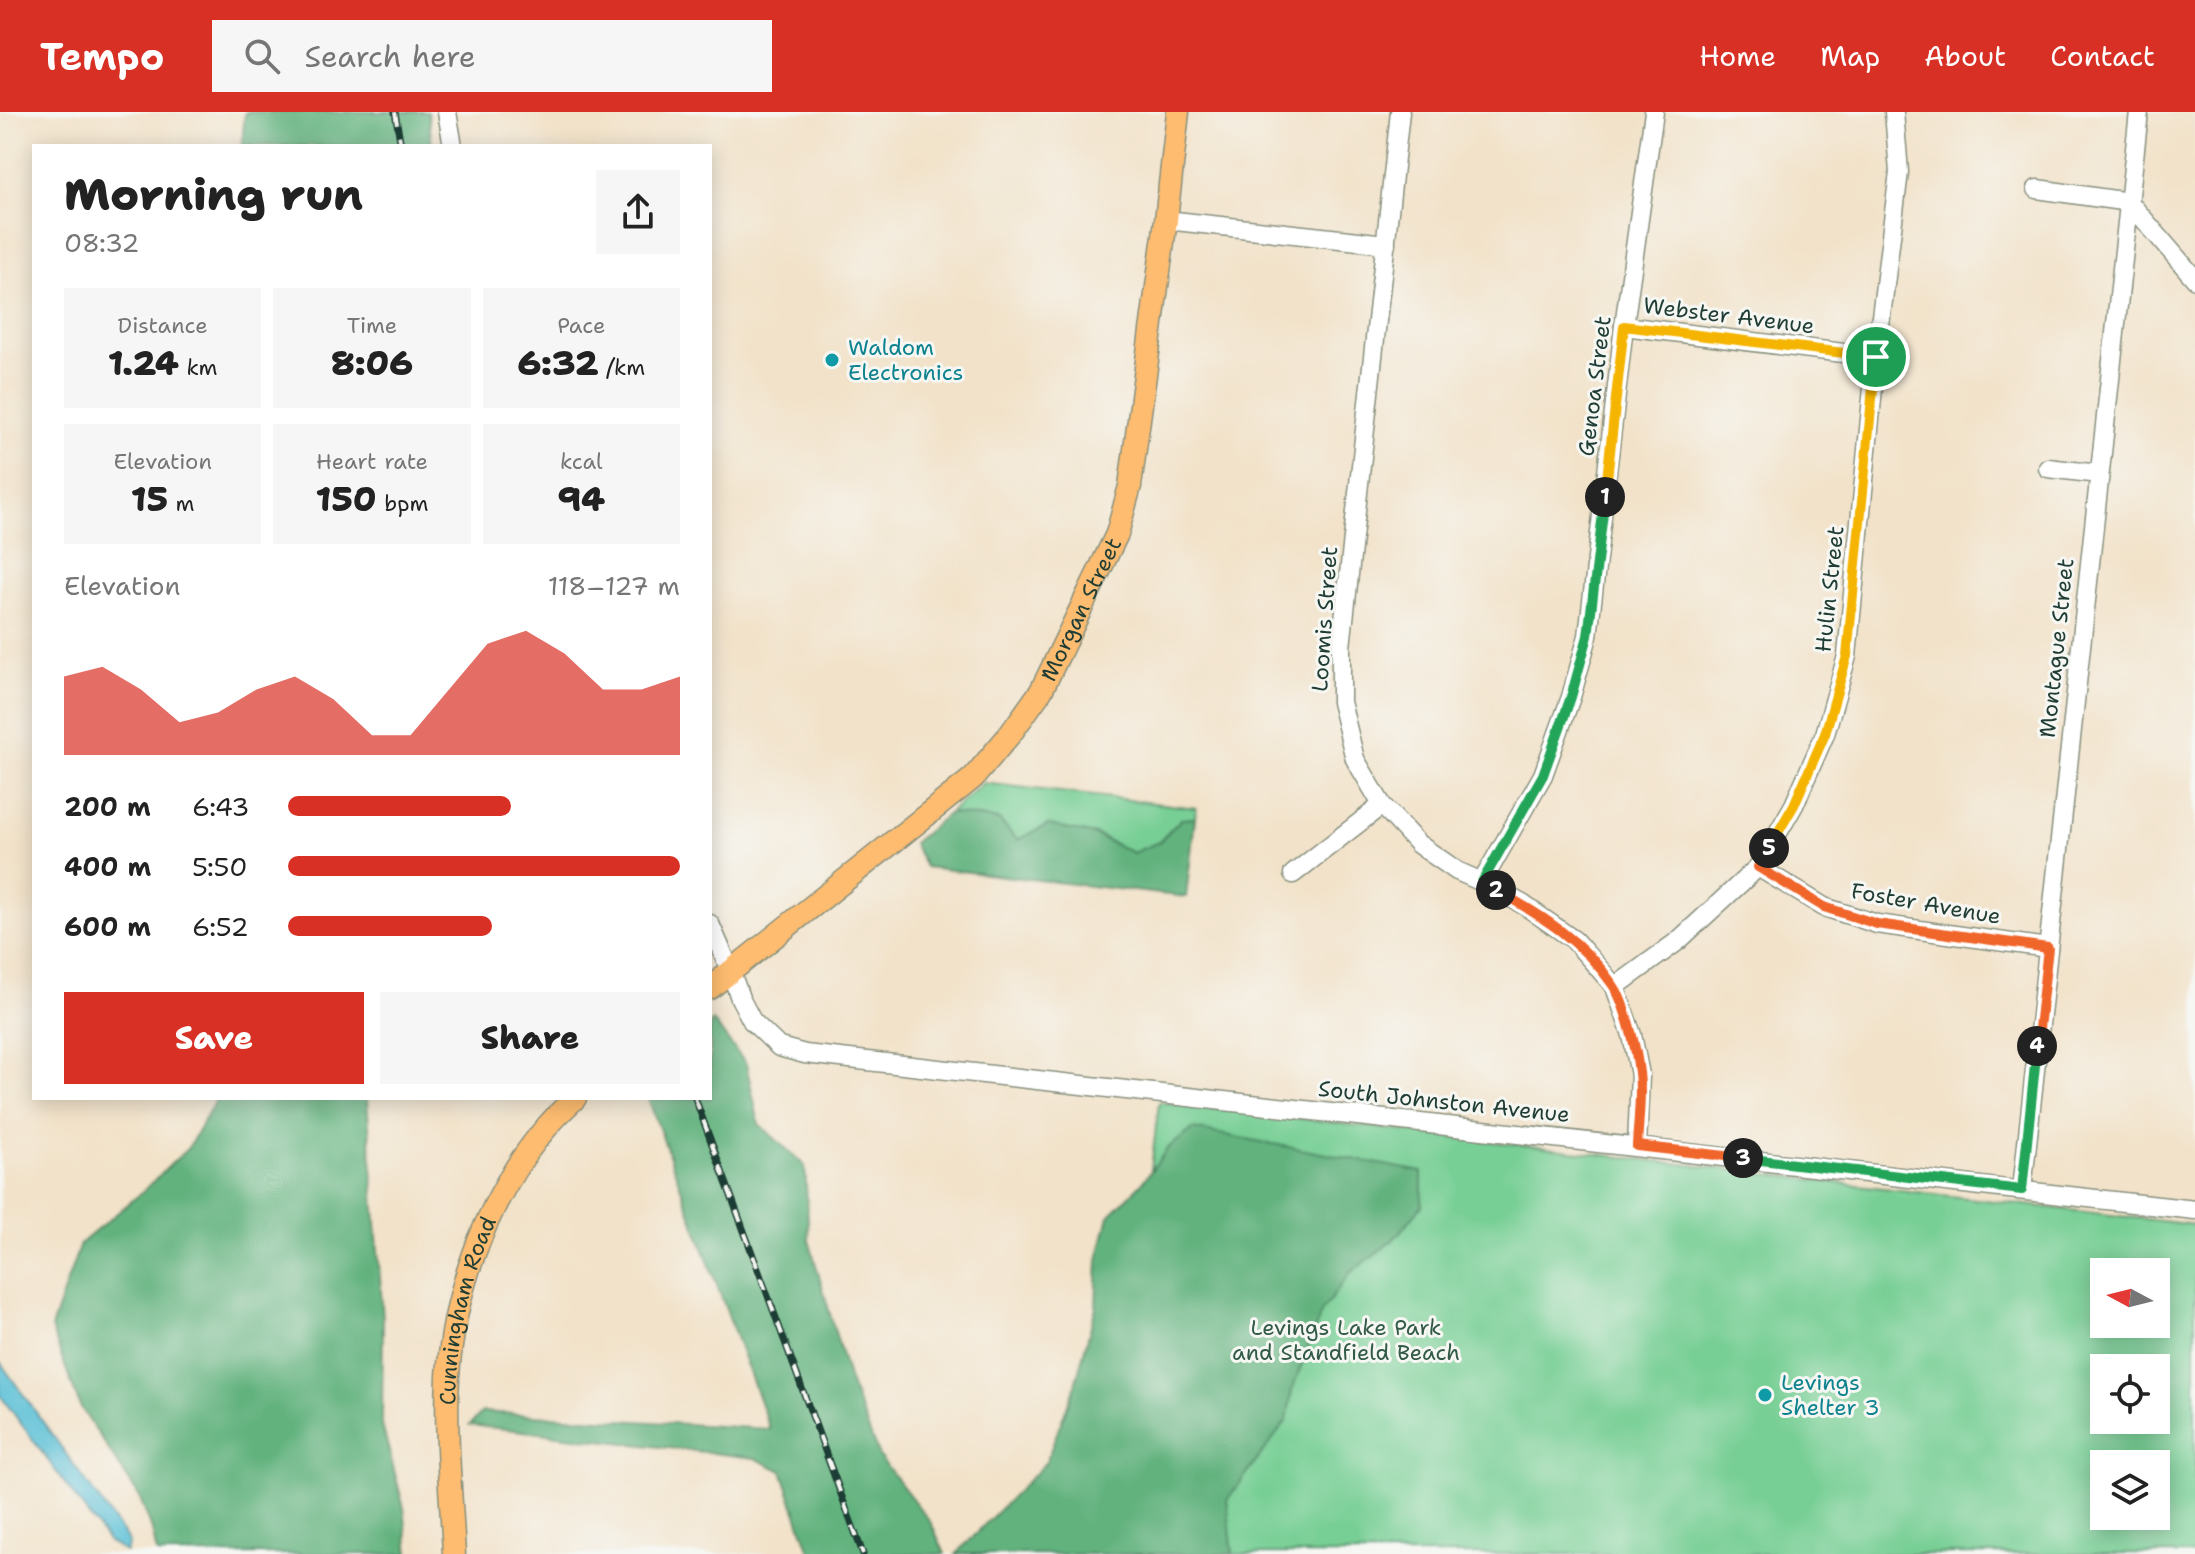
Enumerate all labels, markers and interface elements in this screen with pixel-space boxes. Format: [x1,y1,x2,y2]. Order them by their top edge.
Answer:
search box [212,20,772,92]
text: Tempo [40,31,164,82]
icon: search [240,34,284,78]
text: Search here [304,36,476,77]
text: Home [1699,37,1776,75]
text: Map [1820,37,1880,75]
text: About [1924,37,2006,75]
text: Contact [2050,37,2155,75]
text: Morning run [64,165,363,224]
button: share [596,170,680,254]
text: 08:32 [64,225,139,260]
street label: Webster Avenue [1642,291,1816,340]
text: Distance [118,311,208,340]
text: Time [347,311,397,340]
text: Pace [557,311,606,340]
street label: Genoa Street [1571,314,1617,458]
pin [1842,323,1910,391]
place label: Waldom Electronics [848,333,963,387]
icon: arrive [1854,335,1898,379]
text: 1.24 [108,340,179,386]
text: 8:06 [331,340,413,386]
text: 6:32 [517,340,598,386]
marker: Waldom Electronics [823,351,841,369]
text: km [179,353,218,382]
text: /km [598,353,645,382]
text: Elevation [113,447,212,476]
text: Heart rate [316,447,428,476]
text: kcal [560,447,603,476]
text: 15 [131,476,168,522]
text: 150 [316,476,377,522]
text: 94 [558,476,605,522]
pin: 1 [1585,477,1625,517]
text: 1 [1600,482,1610,511]
text: m [168,489,195,518]
text: bpm [377,489,428,518]
street label: Hulin Street [1808,524,1851,654]
street label: Morgan Street [1034,533,1128,686]
street label: Loomis Street [1305,545,1344,693]
street label: Montague Street [2033,557,2080,739]
text: Elevation [64,568,180,603]
text: 118–127 m [548,568,680,603]
text: 200 m [64,789,151,824]
text: 6:43 [192,789,250,824]
pin: 5 [1749,828,1789,868]
text: 5 [1762,833,1776,862]
text: 400 m [64,849,151,884]
text: 5:50 [192,849,247,884]
pin: 2 [1476,870,1516,910]
text: 2 [1488,875,1504,904]
street label: Foster Avenue [1849,876,2003,931]
text: 600 m [64,909,151,944]
text: 6:52 [192,909,249,944]
button: Save [64,992,364,1084]
button: Share [380,992,680,1084]
pin: 4 [2017,1026,2057,1066]
text: 4 [2029,1031,2045,1060]
street label: South Johnston Avenue [1317,1074,1571,1129]
pin: 3 [1723,1138,1763,1178]
text: 3 [1735,1143,1751,1172]
street label: Cunningham Road [433,1212,503,1405]
north arrow [2090,1258,2170,1338]
map controls [2090,1258,2170,1530]
park label: Levings Lake Park and Standfield Beach [1232,1313,1460,1367]
button: locate [2090,1354,2170,1434]
place label: Levings Shelter 3 [1781,1368,1880,1422]
marker: Levings Shelter 3 [1756,1386,1774,1404]
button: layers [2090,1450,2170,1530]

